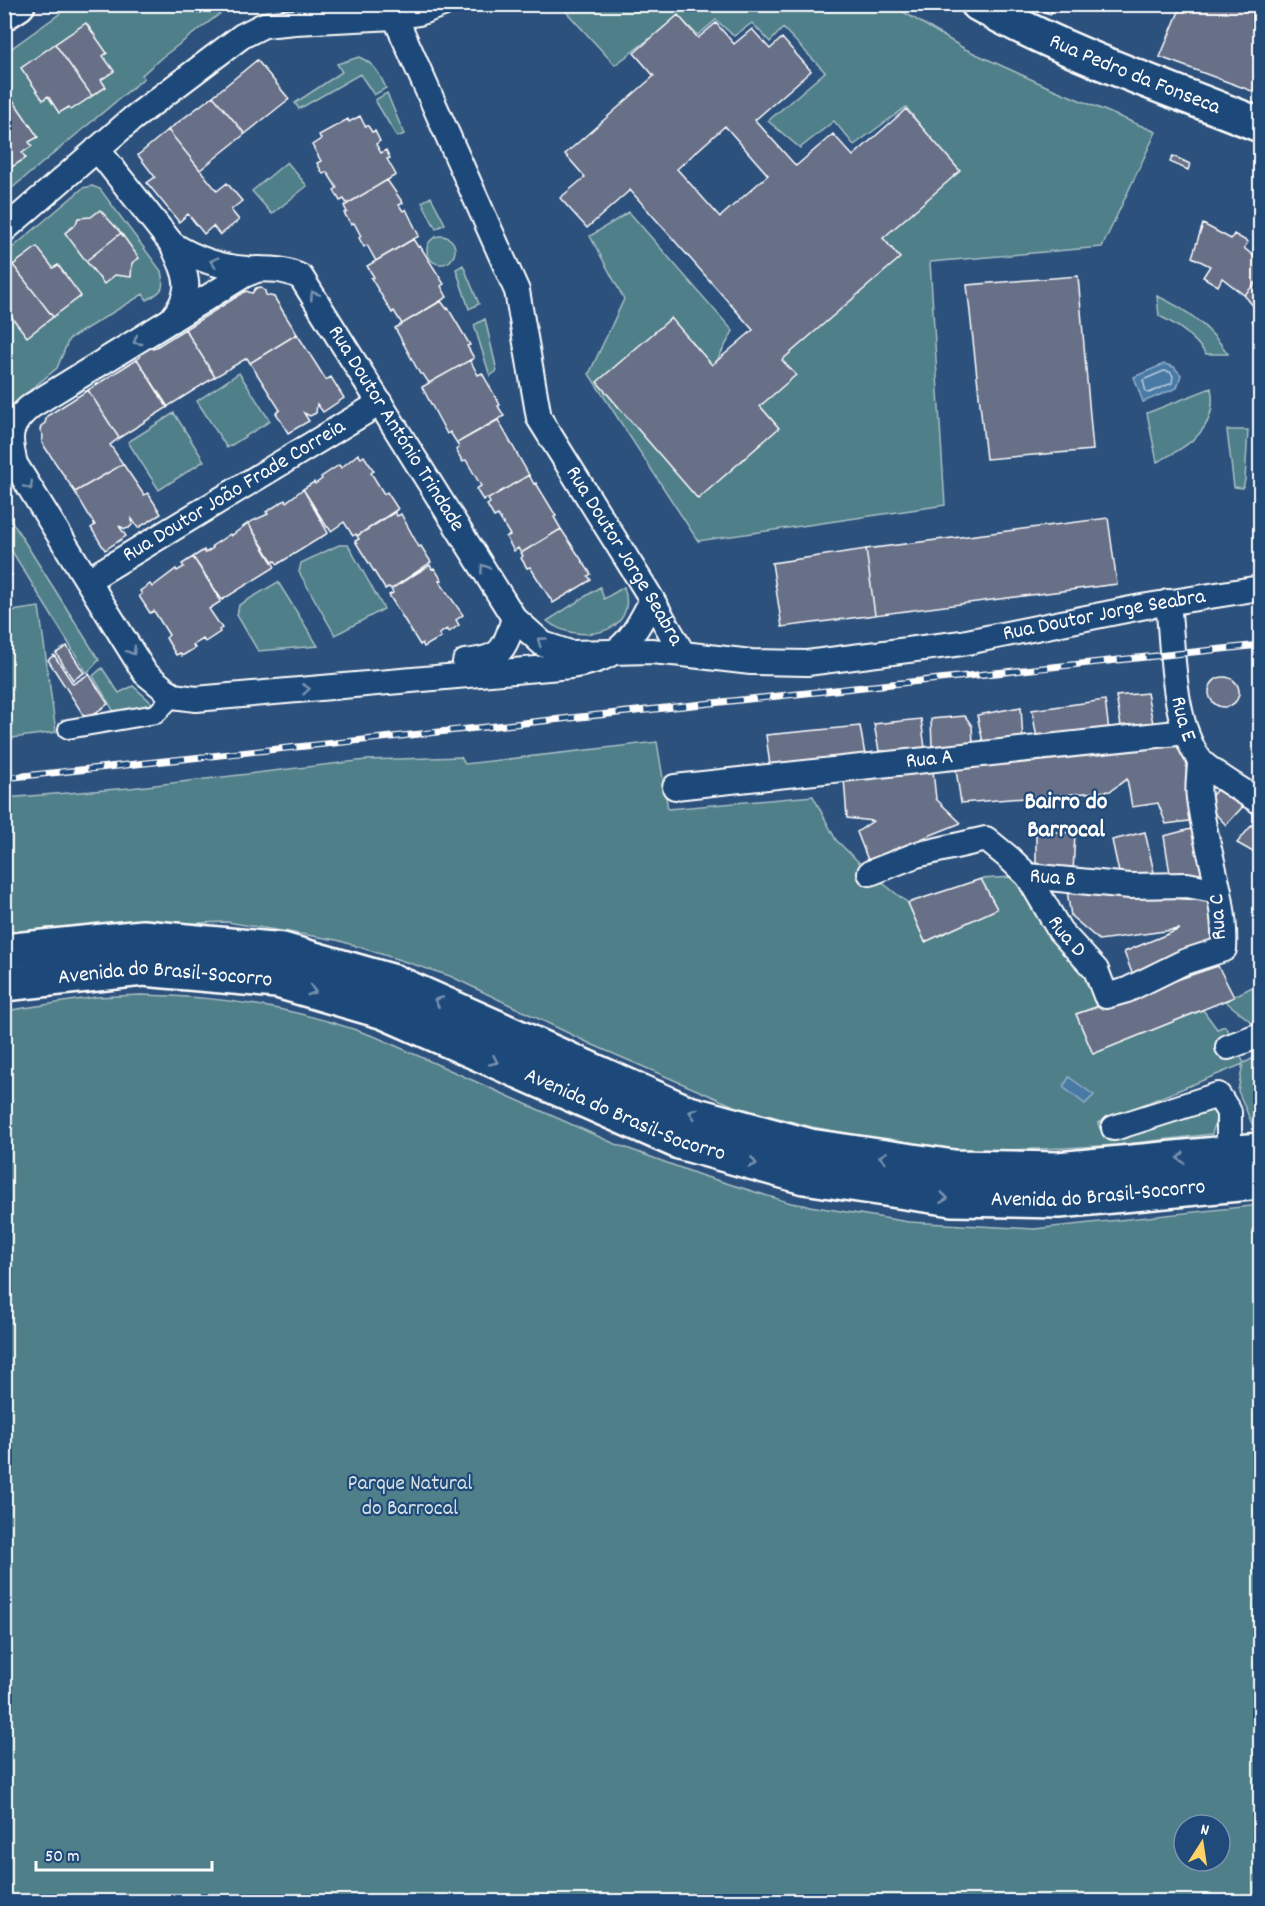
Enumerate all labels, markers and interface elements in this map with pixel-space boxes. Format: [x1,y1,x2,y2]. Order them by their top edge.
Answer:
street label: Rua Pedro da Fonseca [1044,26,1225,124]
one-way arrow [209,257,220,269]
one-way arrow [310,291,322,301]
street label: Rua Doutor António Trindade [320,320,472,538]
one-way arrow [133,334,143,346]
street label: Rua Doutor João Frade Correia [117,412,352,571]
street label: Rua Doutor Jorge Seabra [557,460,691,652]
one-way arrow [21,480,33,490]
one-way arrow [479,564,491,574]
street label: Rua Doutor Jorge Seabra [1000,581,1208,650]
one-way arrow [537,637,548,648]
one-way arrow [124,645,136,655]
one-way arrow [301,683,310,696]
street label: Rua E [1162,694,1204,746]
street label: Rua A [904,742,955,778]
district label: Bairro do Barrocal [1025,786,1108,848]
street label: Rua B [1028,861,1077,896]
street label: Rua C [1202,893,1236,941]
street label: Rua D [1039,910,1093,965]
street label: Avenida do Brasil-Socorro [56,953,274,996]
one-way arrow [306,984,317,996]
one-way arrow [433,996,444,1008]
one-way arrow [488,1053,499,1065]
street label: Avenida do Brasil-Socorro [519,1060,729,1170]
one-way arrow [688,1108,699,1120]
one-way arrow [878,1151,887,1163]
one-way arrow [1177,1151,1186,1164]
one-way arrow [747,1156,758,1168]
street label: Avenida do Brasil-Socorro [991,1172,1207,1217]
one-way arrow [940,1191,949,1203]
park label: Parque Natural do Barrocal [348,1469,472,1525]
north arrow [1172,1813,1232,1873]
text: N [1198,1819,1211,1843]
scale bar [36,1834,212,1872]
text: 50 m [45,1845,80,1870]

